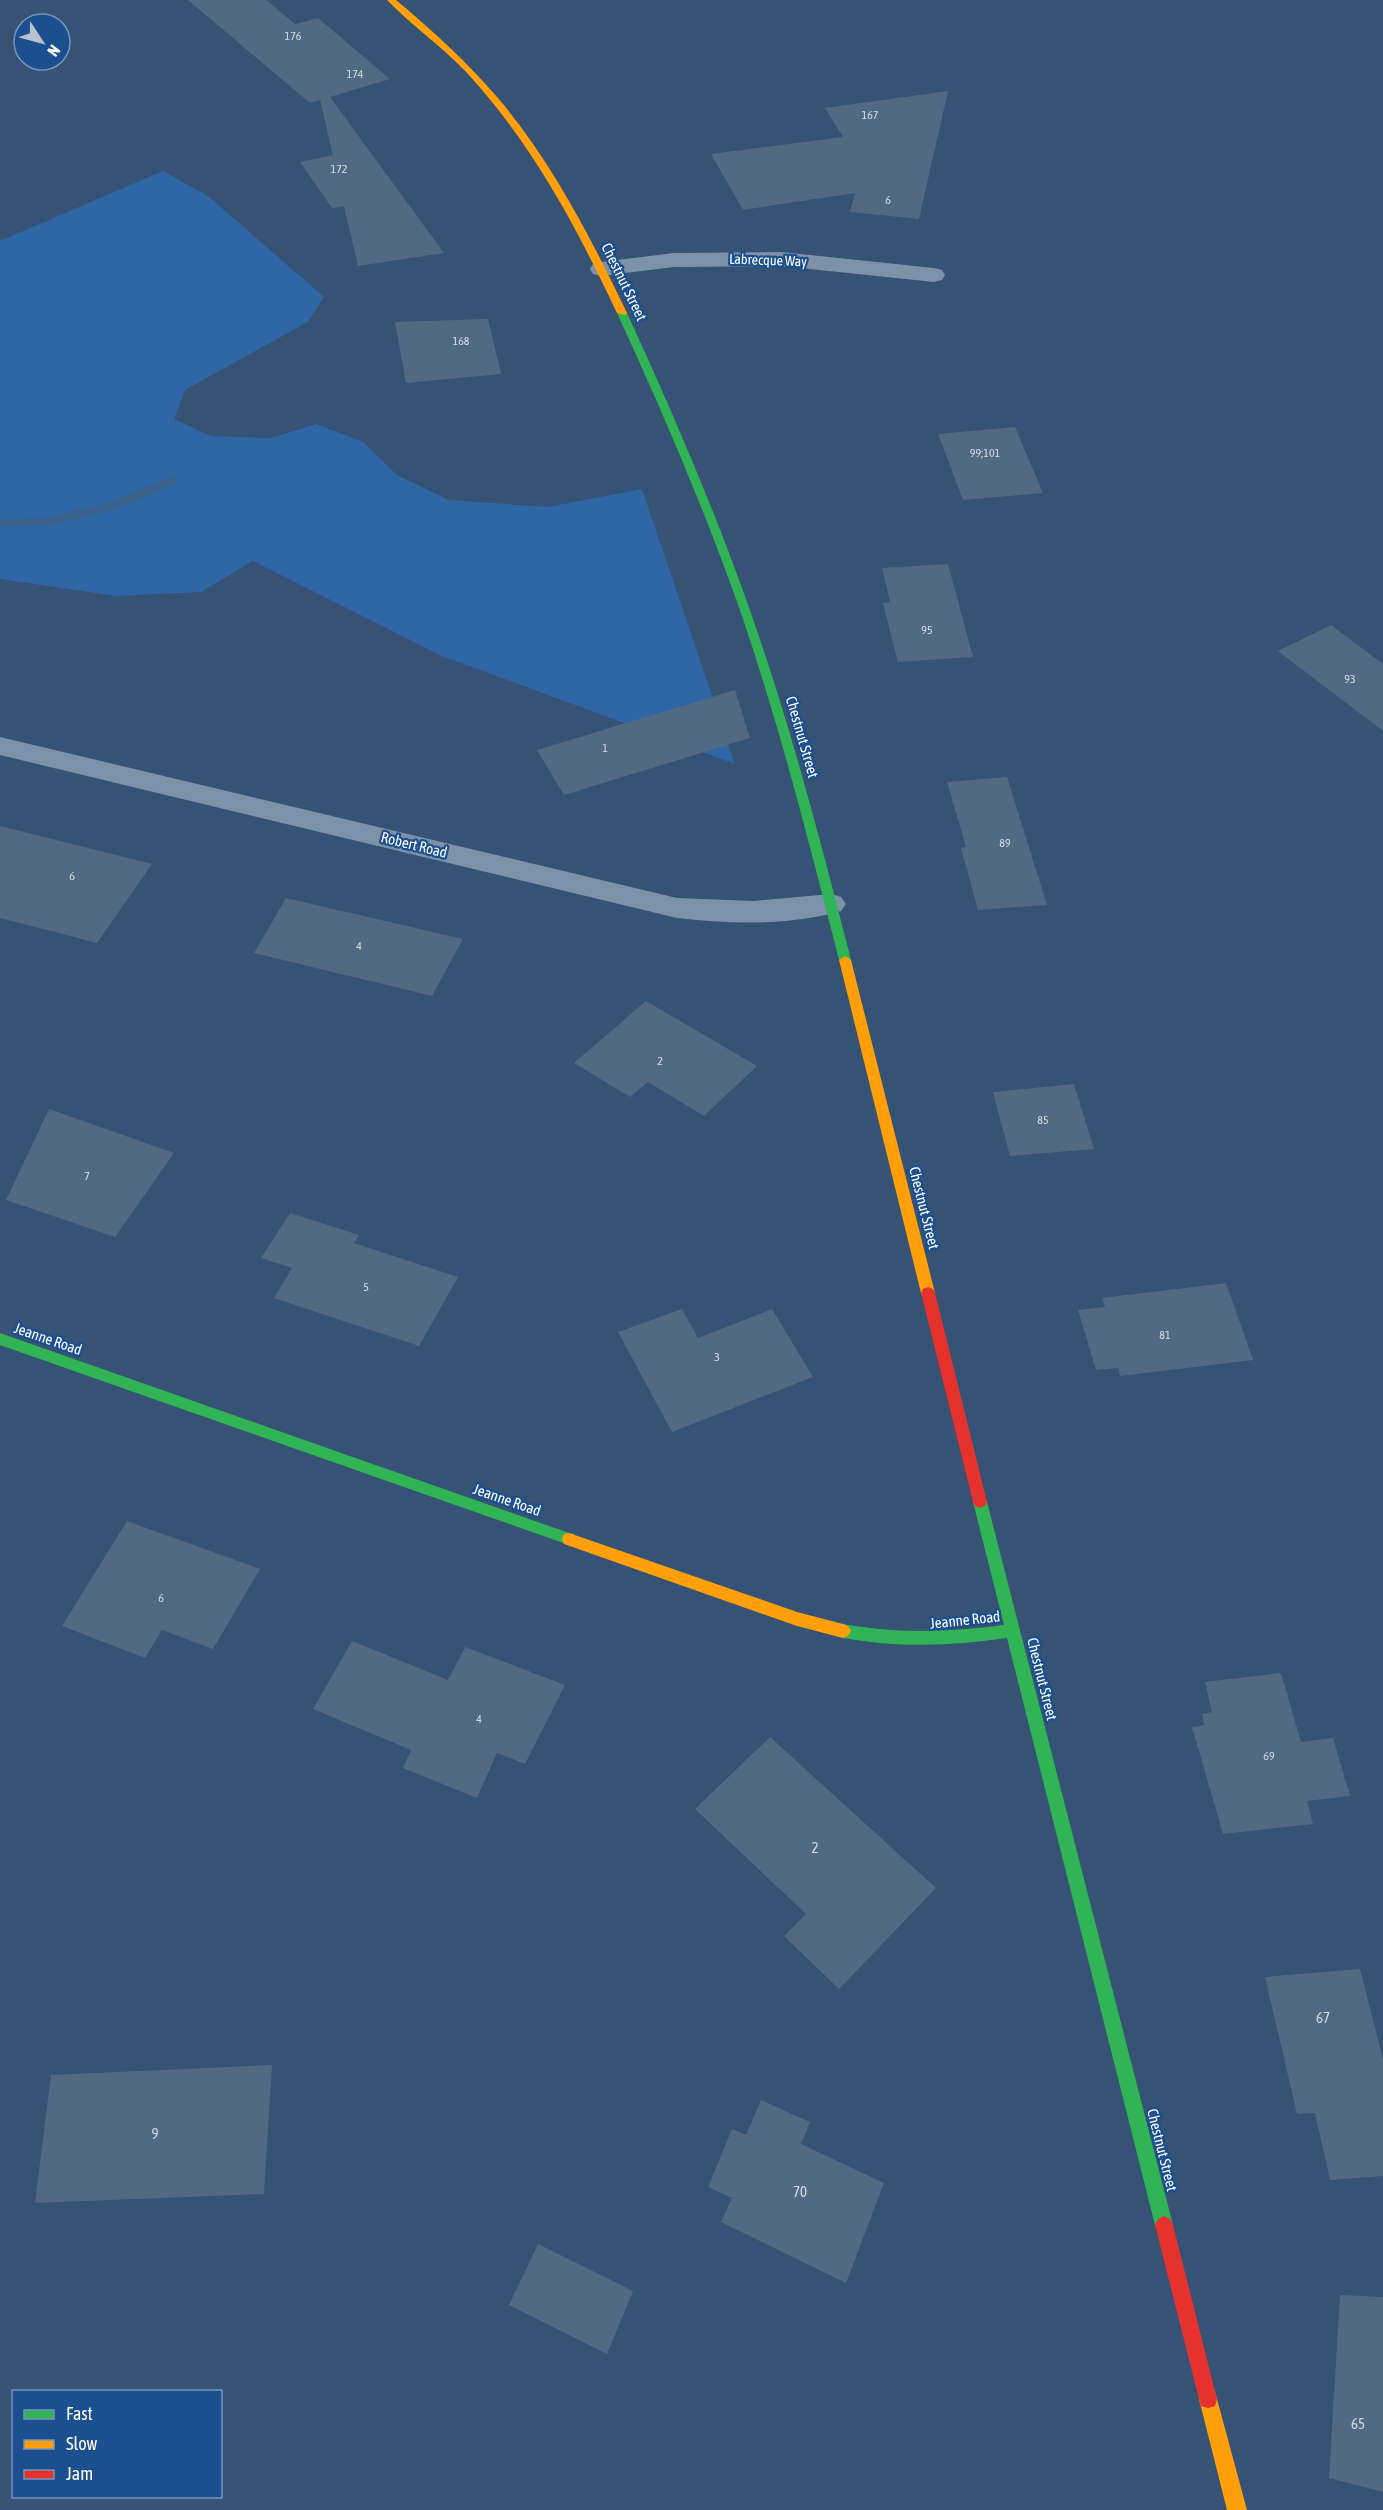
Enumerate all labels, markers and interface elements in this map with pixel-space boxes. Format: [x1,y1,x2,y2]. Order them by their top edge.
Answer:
north arrow [12,12,72,72]
house number: 176 [285,29,302,43]
text: N [44,42,64,60]
house number: 174 [347,67,364,81]
house number: 167 [862,108,879,122]
house number: 172 [331,162,347,176]
house number: 6 [885,193,891,207]
street label: Chestnut Street [598,240,651,323]
street label: Labrecque Way [729,251,807,269]
house number: 168 [453,334,470,348]
house number: 99;101 [970,446,1001,460]
house number: 95 [921,623,933,637]
house number: 93 [1344,672,1356,686]
street label: Chestnut Street [783,694,822,780]
house number: 1 [602,741,608,755]
street label: Robert Road [379,828,449,861]
house number: 89 [999,836,1011,850]
house number: 6 [69,869,75,883]
house number: 4 [356,939,362,953]
house number: 2 [657,1054,663,1068]
house number: 85 [1037,1113,1049,1127]
street label: Chestnut Street [906,1165,943,1251]
house number: 7 [84,1169,90,1183]
house number: 5 [363,1280,369,1294]
street label: Jeanne Road [12,1319,84,1358]
house number: 81 [1159,1328,1171,1342]
house number: 3 [714,1350,720,1364]
street label: Jeanne Road [471,1480,543,1519]
house number: 6 [158,1591,164,1605]
street label: Jeanne Road [929,1607,1001,1632]
street label: Chestnut Street [1024,1636,1061,1722]
house number: 4 [476,1712,482,1726]
house number: 69 [1263,1749,1275,1763]
house number: 2 [811,1839,819,1856]
house number: 67 [1316,2009,1330,2026]
street label: Chestnut Street [1144,2107,1181,2193]
house number: 9 [151,2125,159,2142]
house number: 70 [793,2183,807,2200]
legend [12,2390,222,2498]
text: Fast [66,2403,93,2424]
house number: 65 [1351,2415,1365,2432]
text: Slow [66,2433,97,2454]
text: Jam [66,2463,93,2484]

